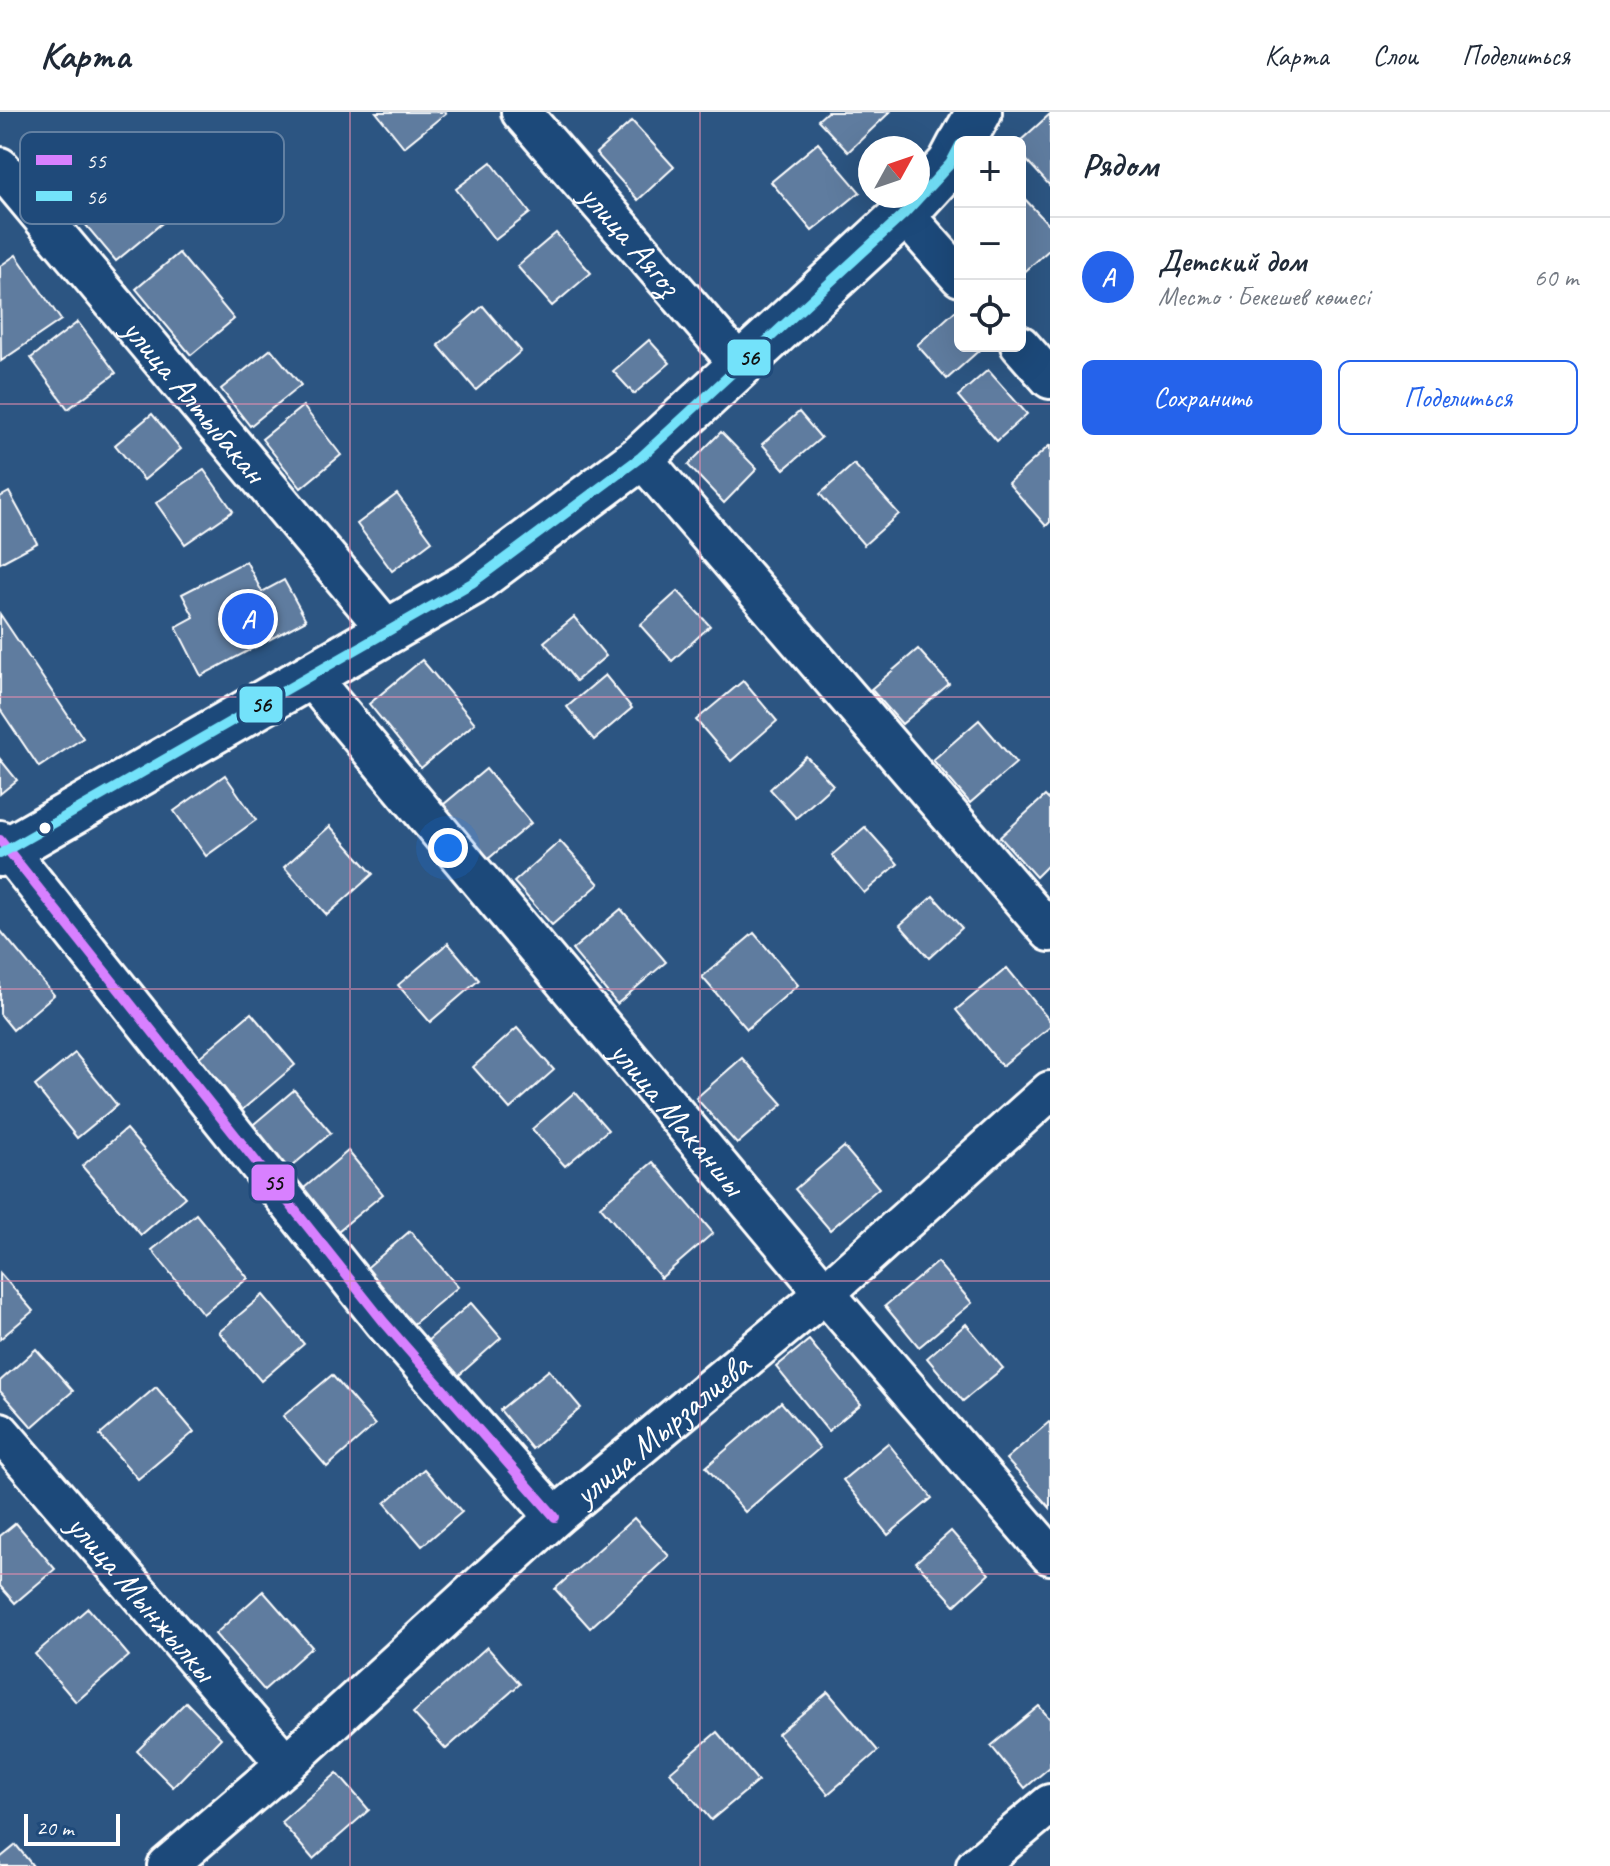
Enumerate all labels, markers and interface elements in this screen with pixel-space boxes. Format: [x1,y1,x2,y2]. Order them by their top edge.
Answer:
text: Карта [40,32,130,79]
text: Карта [1265,38,1329,73]
text: Слои [1373,38,1418,73]
text: Поделиться [1462,38,1570,73]
legend [20,132,284,224]
north arrow [858,136,930,208]
map controls [954,136,1026,352]
button: + [954,136,1026,208]
text: Рядом [1082,143,1158,186]
text: 55 [86,147,107,175]
street label: улица Аягоз [570,173,693,305]
text: 56 [86,183,107,211]
button: − [954,208,1026,280]
text: Детский дом [1158,242,1306,280]
text: A [1101,261,1115,294]
text: 60 m [1534,261,1578,294]
button: locate [954,280,1026,352]
text: Место · Бекешев көшесі [1158,280,1370,313]
street label: улица Алтыбакан [112,307,278,494]
line badge: 56 [726,338,772,377]
text: 56 [739,344,761,372]
button: Сохранить [1082,360,1322,435]
button: Поделиться [1338,360,1578,435]
pin: A [222,589,274,649]
line badge: 56 [238,685,284,724]
text: 56 [251,691,273,719]
unlabelled marker [37,820,53,836]
your location [428,828,468,868]
street label: улица Маканшы [600,1029,757,1206]
line badge: 55 [250,1163,296,1202]
text: 55 [263,1169,285,1197]
street label: улица Мырзалиева [563,1342,760,1516]
street label: улица Мынжылкы [57,1503,228,1692]
scale bar [24,1810,120,1846]
text: 20 m [36,1814,73,1842]

